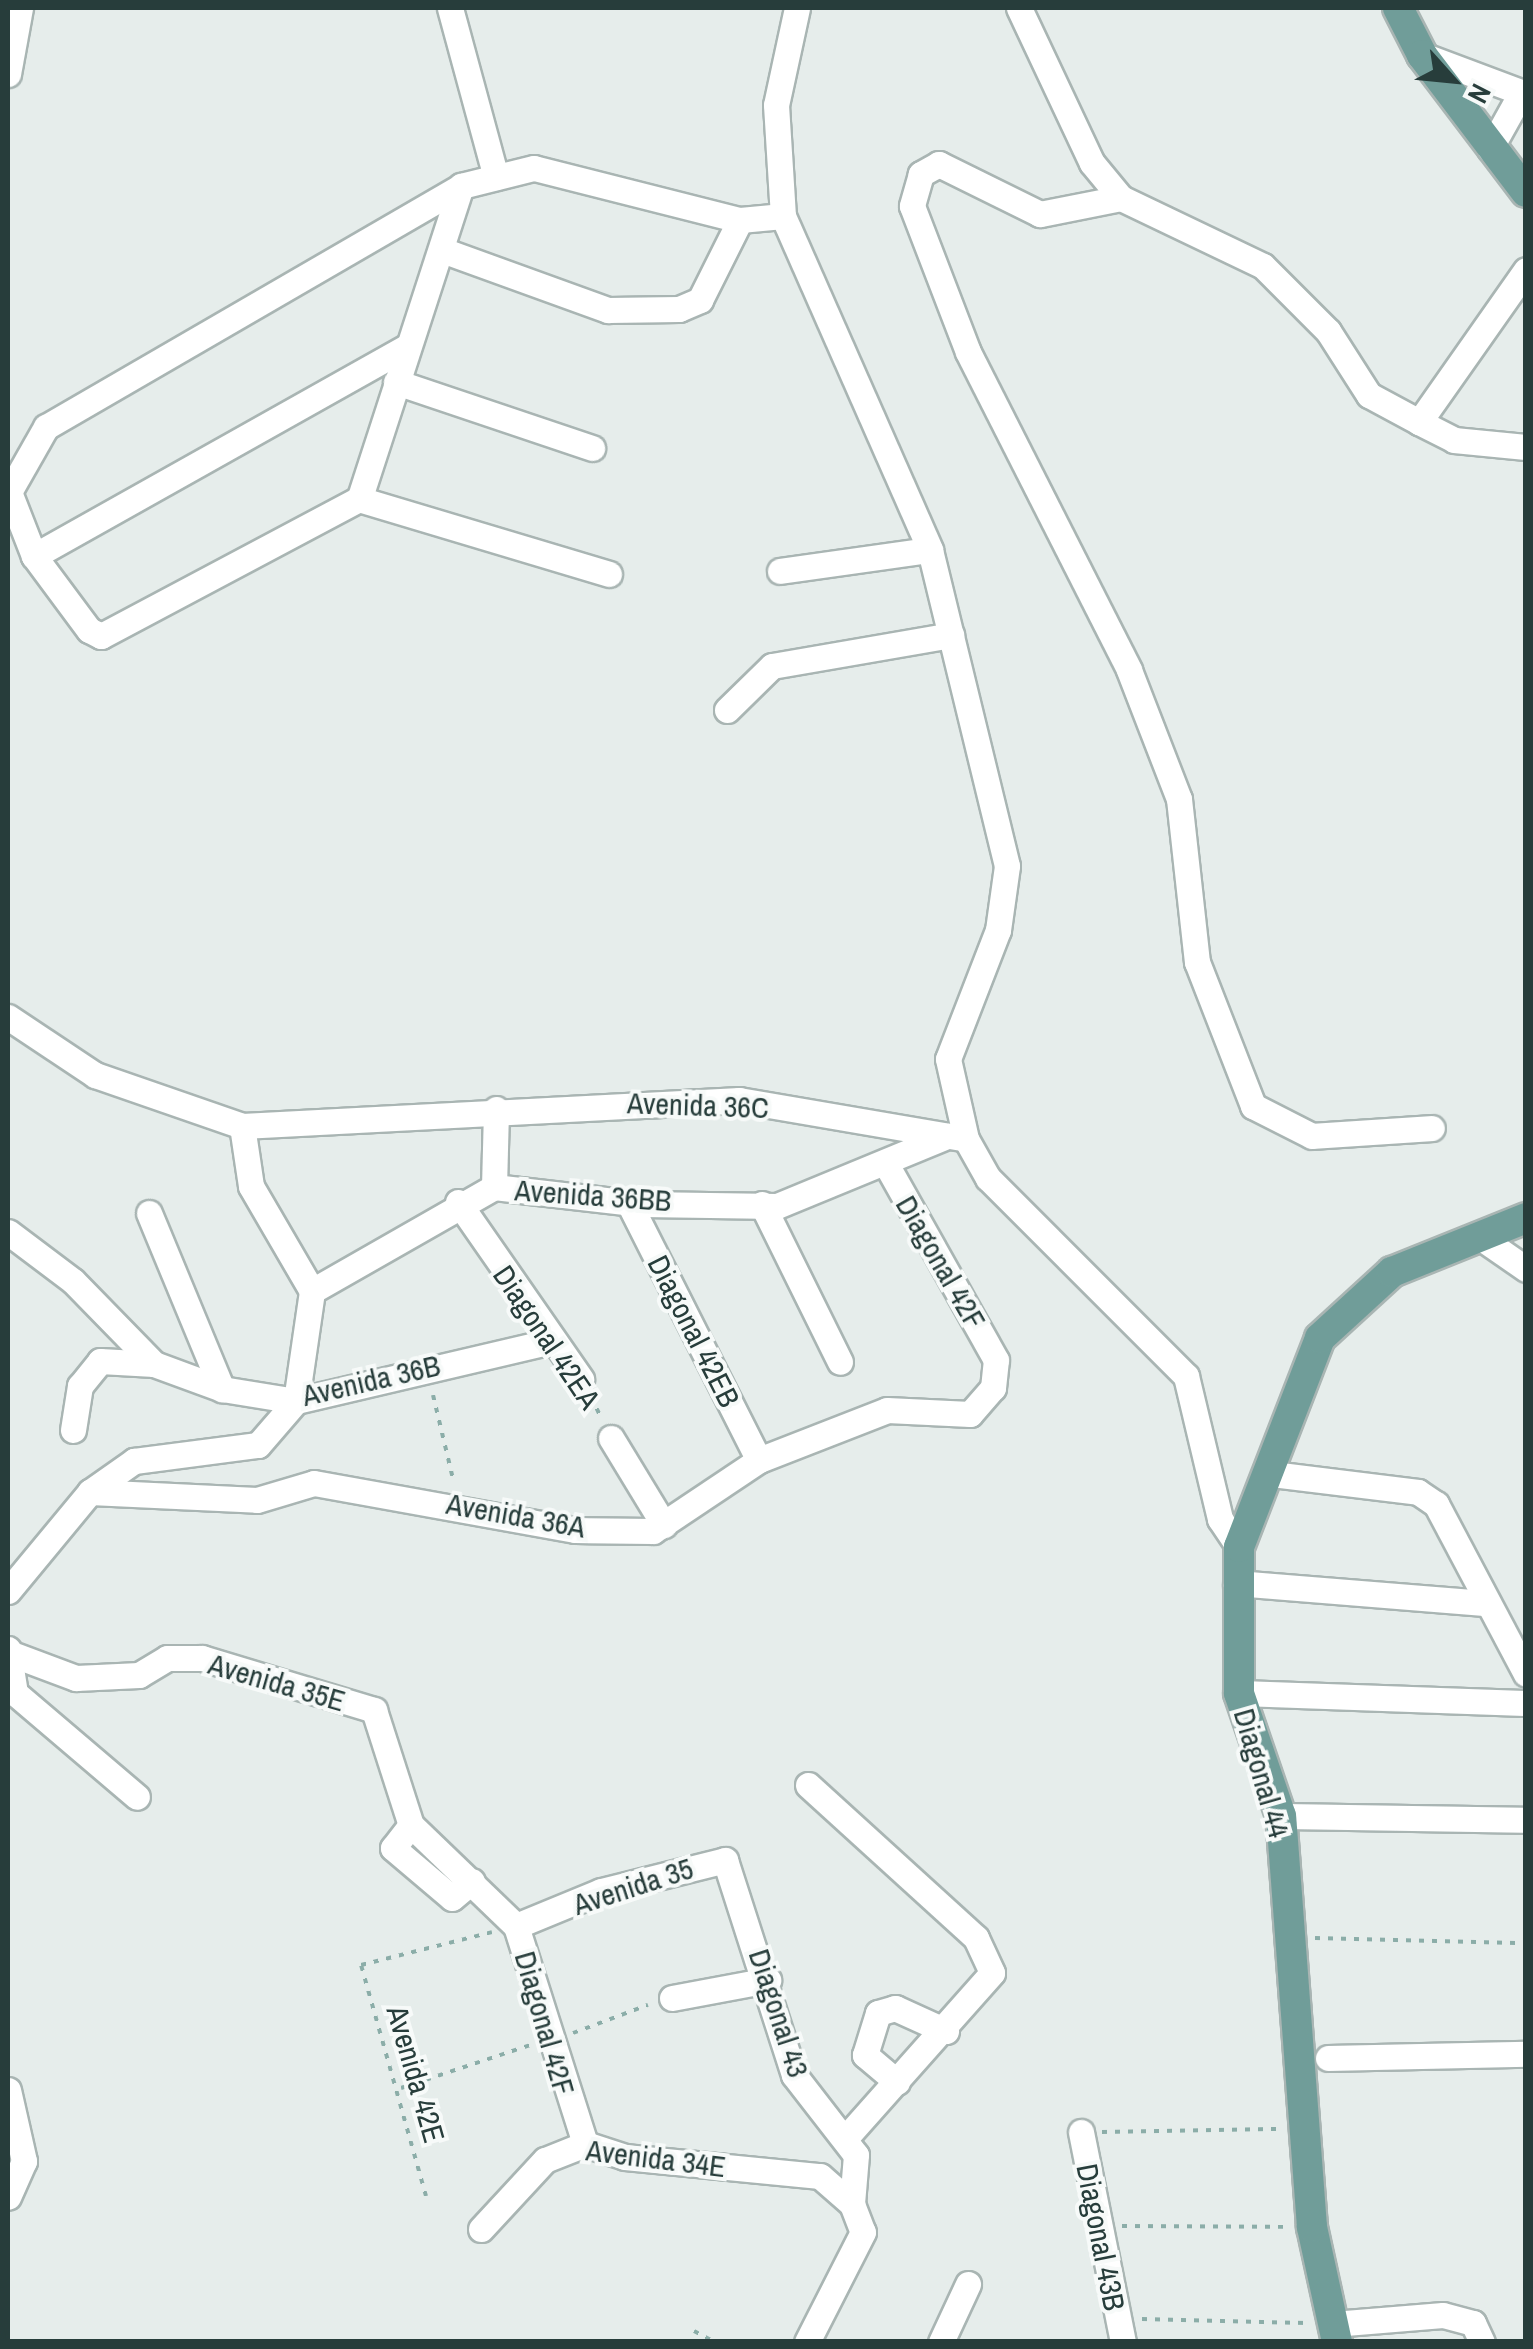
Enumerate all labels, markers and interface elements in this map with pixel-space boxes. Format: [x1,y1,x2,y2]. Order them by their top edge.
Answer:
north arrow [1403,30,1503,130]
text: N [1459,78,1500,110]
street label: Avenida 36C [627,1085,769,1125]
street label: Avenida 36BB [514,1172,672,1218]
street label: Diagonal 42F [888,1189,994,1335]
street label: Diagonal 42EB [640,1249,748,1413]
street label: Diagonal 42EA [486,1258,608,1416]
street label: Avenida 36B [299,1347,443,1413]
street label: Avenida 36A [444,1485,588,1545]
street label: Avenida 35E [205,1645,349,1719]
street label: Diagonal 44 [1226,1704,1298,1842]
street label: Avenida 35 [568,1850,698,1922]
street label: Diagonal 43 [741,1944,817,2082]
street label: Diagonal 42F [507,1947,583,2099]
street label: Avenida 42E [379,2002,453,2146]
street label: Avenida 34E [584,2132,728,2184]
street label: Diagonal 43B [1069,2160,1133,2314]

